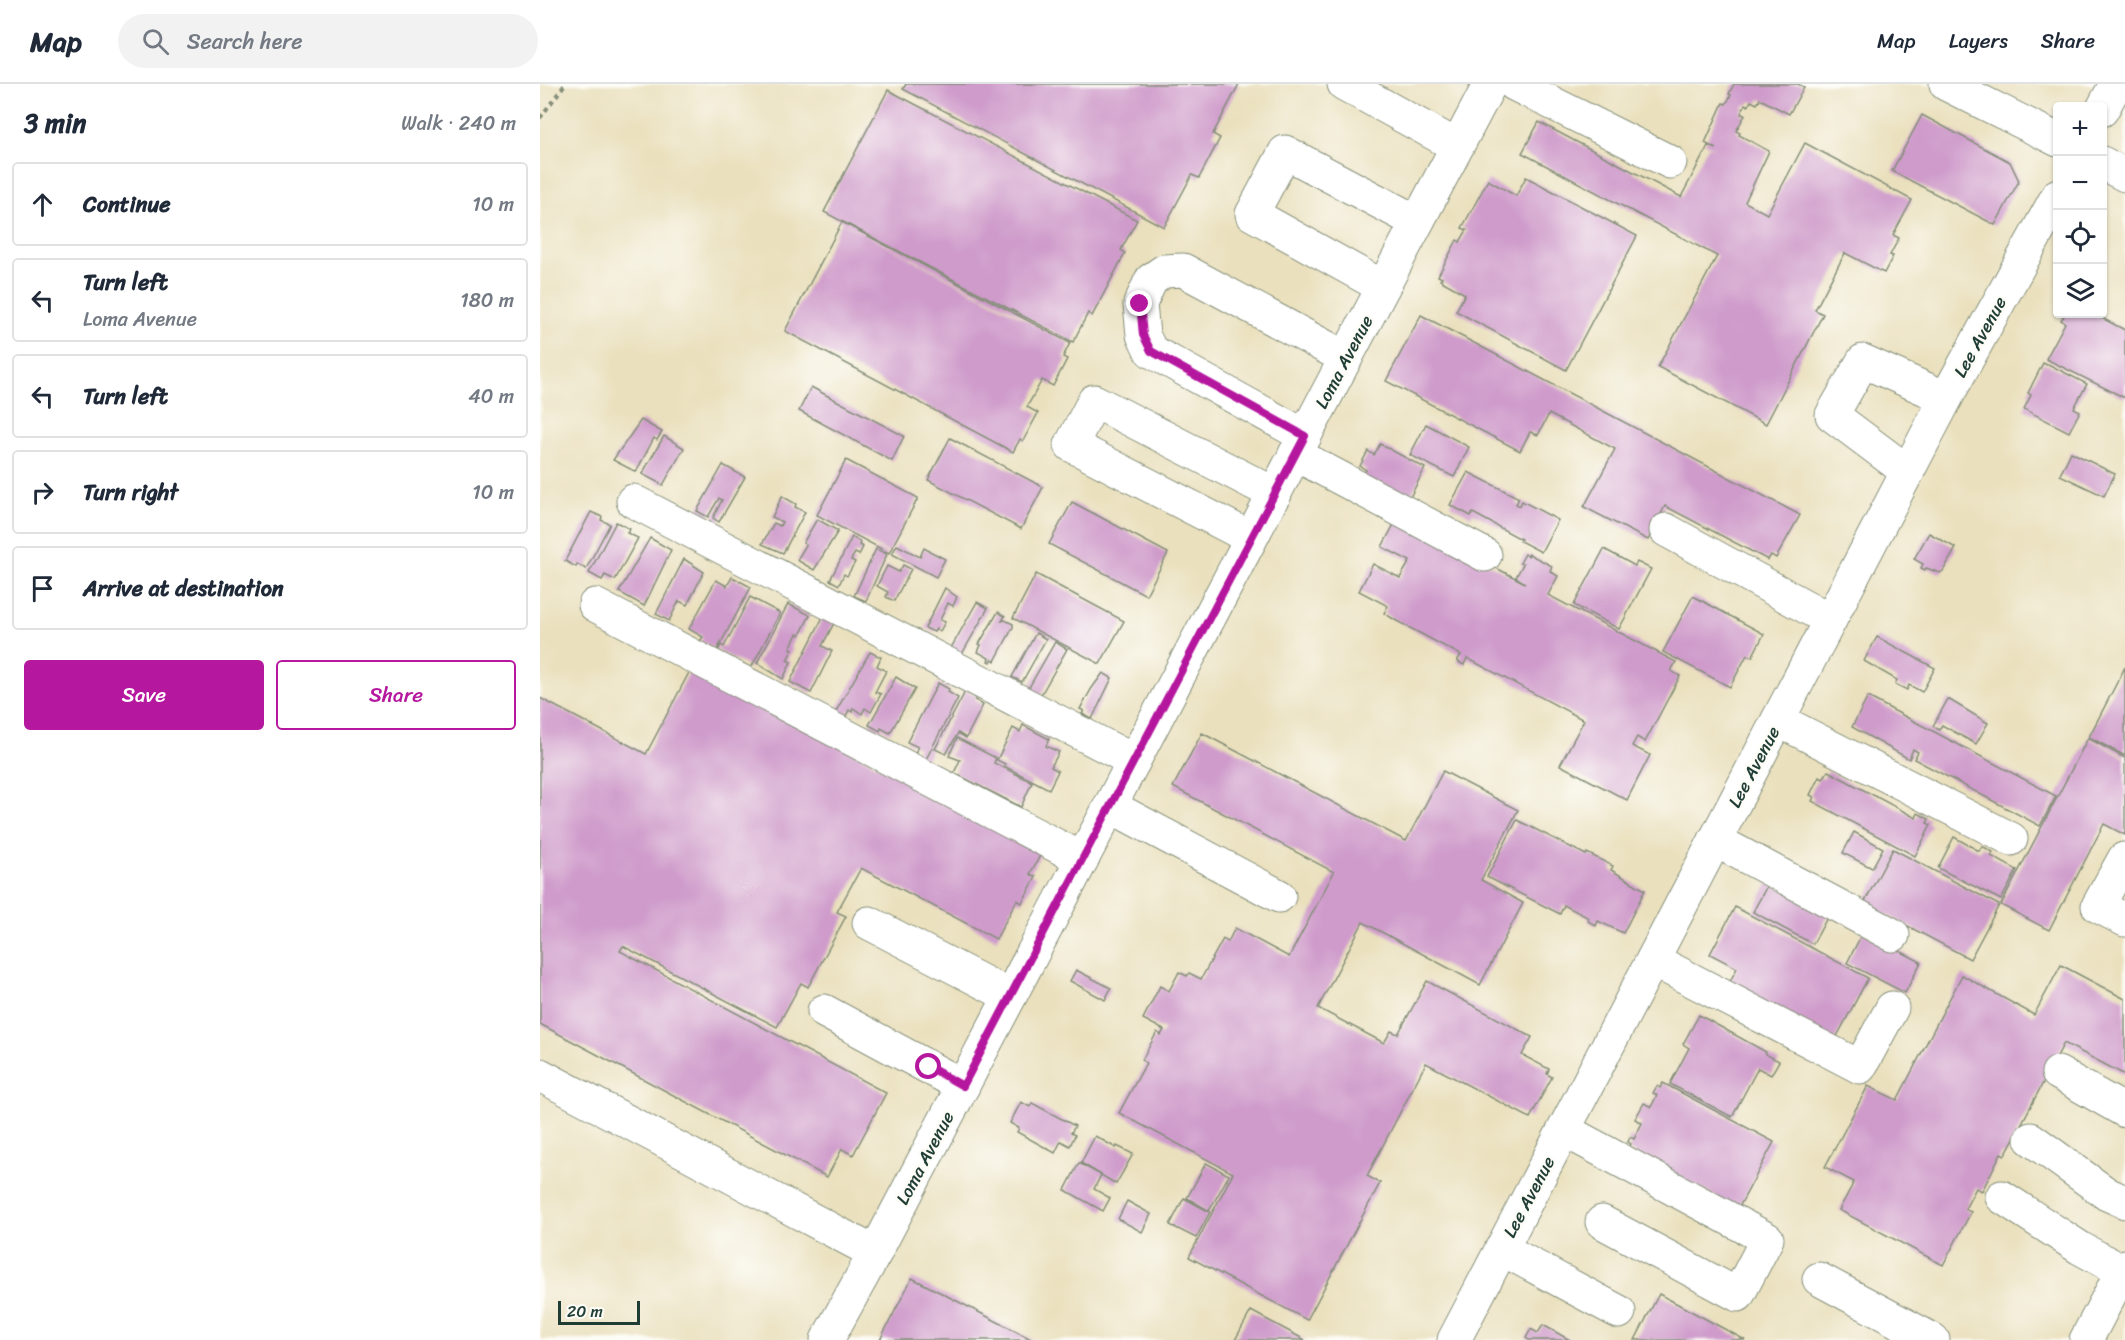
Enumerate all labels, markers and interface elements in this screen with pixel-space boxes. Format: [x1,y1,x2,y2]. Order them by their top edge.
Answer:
search box [118,14,538,68]
text: Map [30,17,82,66]
text: Search here [187,22,303,61]
text: Map [1877,22,1916,60]
text: Layers [1949,22,2008,60]
text: Share [2041,22,2095,60]
icon: search [139,25,172,58]
text: 3 min [24,100,86,146]
map controls [2053,102,2107,318]
button: + [2053,102,2107,156]
text: Walk · 240 m [401,106,516,141]
button: − [2053,156,2107,210]
text: Continue [83,185,171,224]
text: 10 m [472,187,514,222]
icon: ahead [26,188,59,221]
button: locate [2053,210,2107,264]
text: Turn left [83,263,168,302]
button: layers [2053,264,2107,318]
text: 180 m [460,283,514,318]
icon: left [26,284,59,317]
route end [1126,290,1152,316]
street label: Lee Avenue [1944,290,2016,384]
text: Loma Avenue [83,302,197,337]
street label: Loma Avenue [1306,309,1382,415]
text: Turn left [83,377,168,416]
text: 40 m [468,379,514,414]
icon: left [26,380,59,413]
text: Turn right [83,473,178,512]
text: 10 m [472,475,514,510]
icon: right [26,476,59,509]
text: Arrive at destination [83,569,284,608]
icon: arrive [26,572,59,605]
button: Save [24,660,264,730]
button: Share [276,660,516,730]
street label: Lee Avenue [1719,720,1789,814]
route start [915,1053,941,1079]
street label: Loma Avenue [887,1105,963,1211]
street label: Lee Avenue [1494,1150,1564,1244]
text: 20 m [567,1297,603,1326]
scale bar [558,1298,640,1326]

